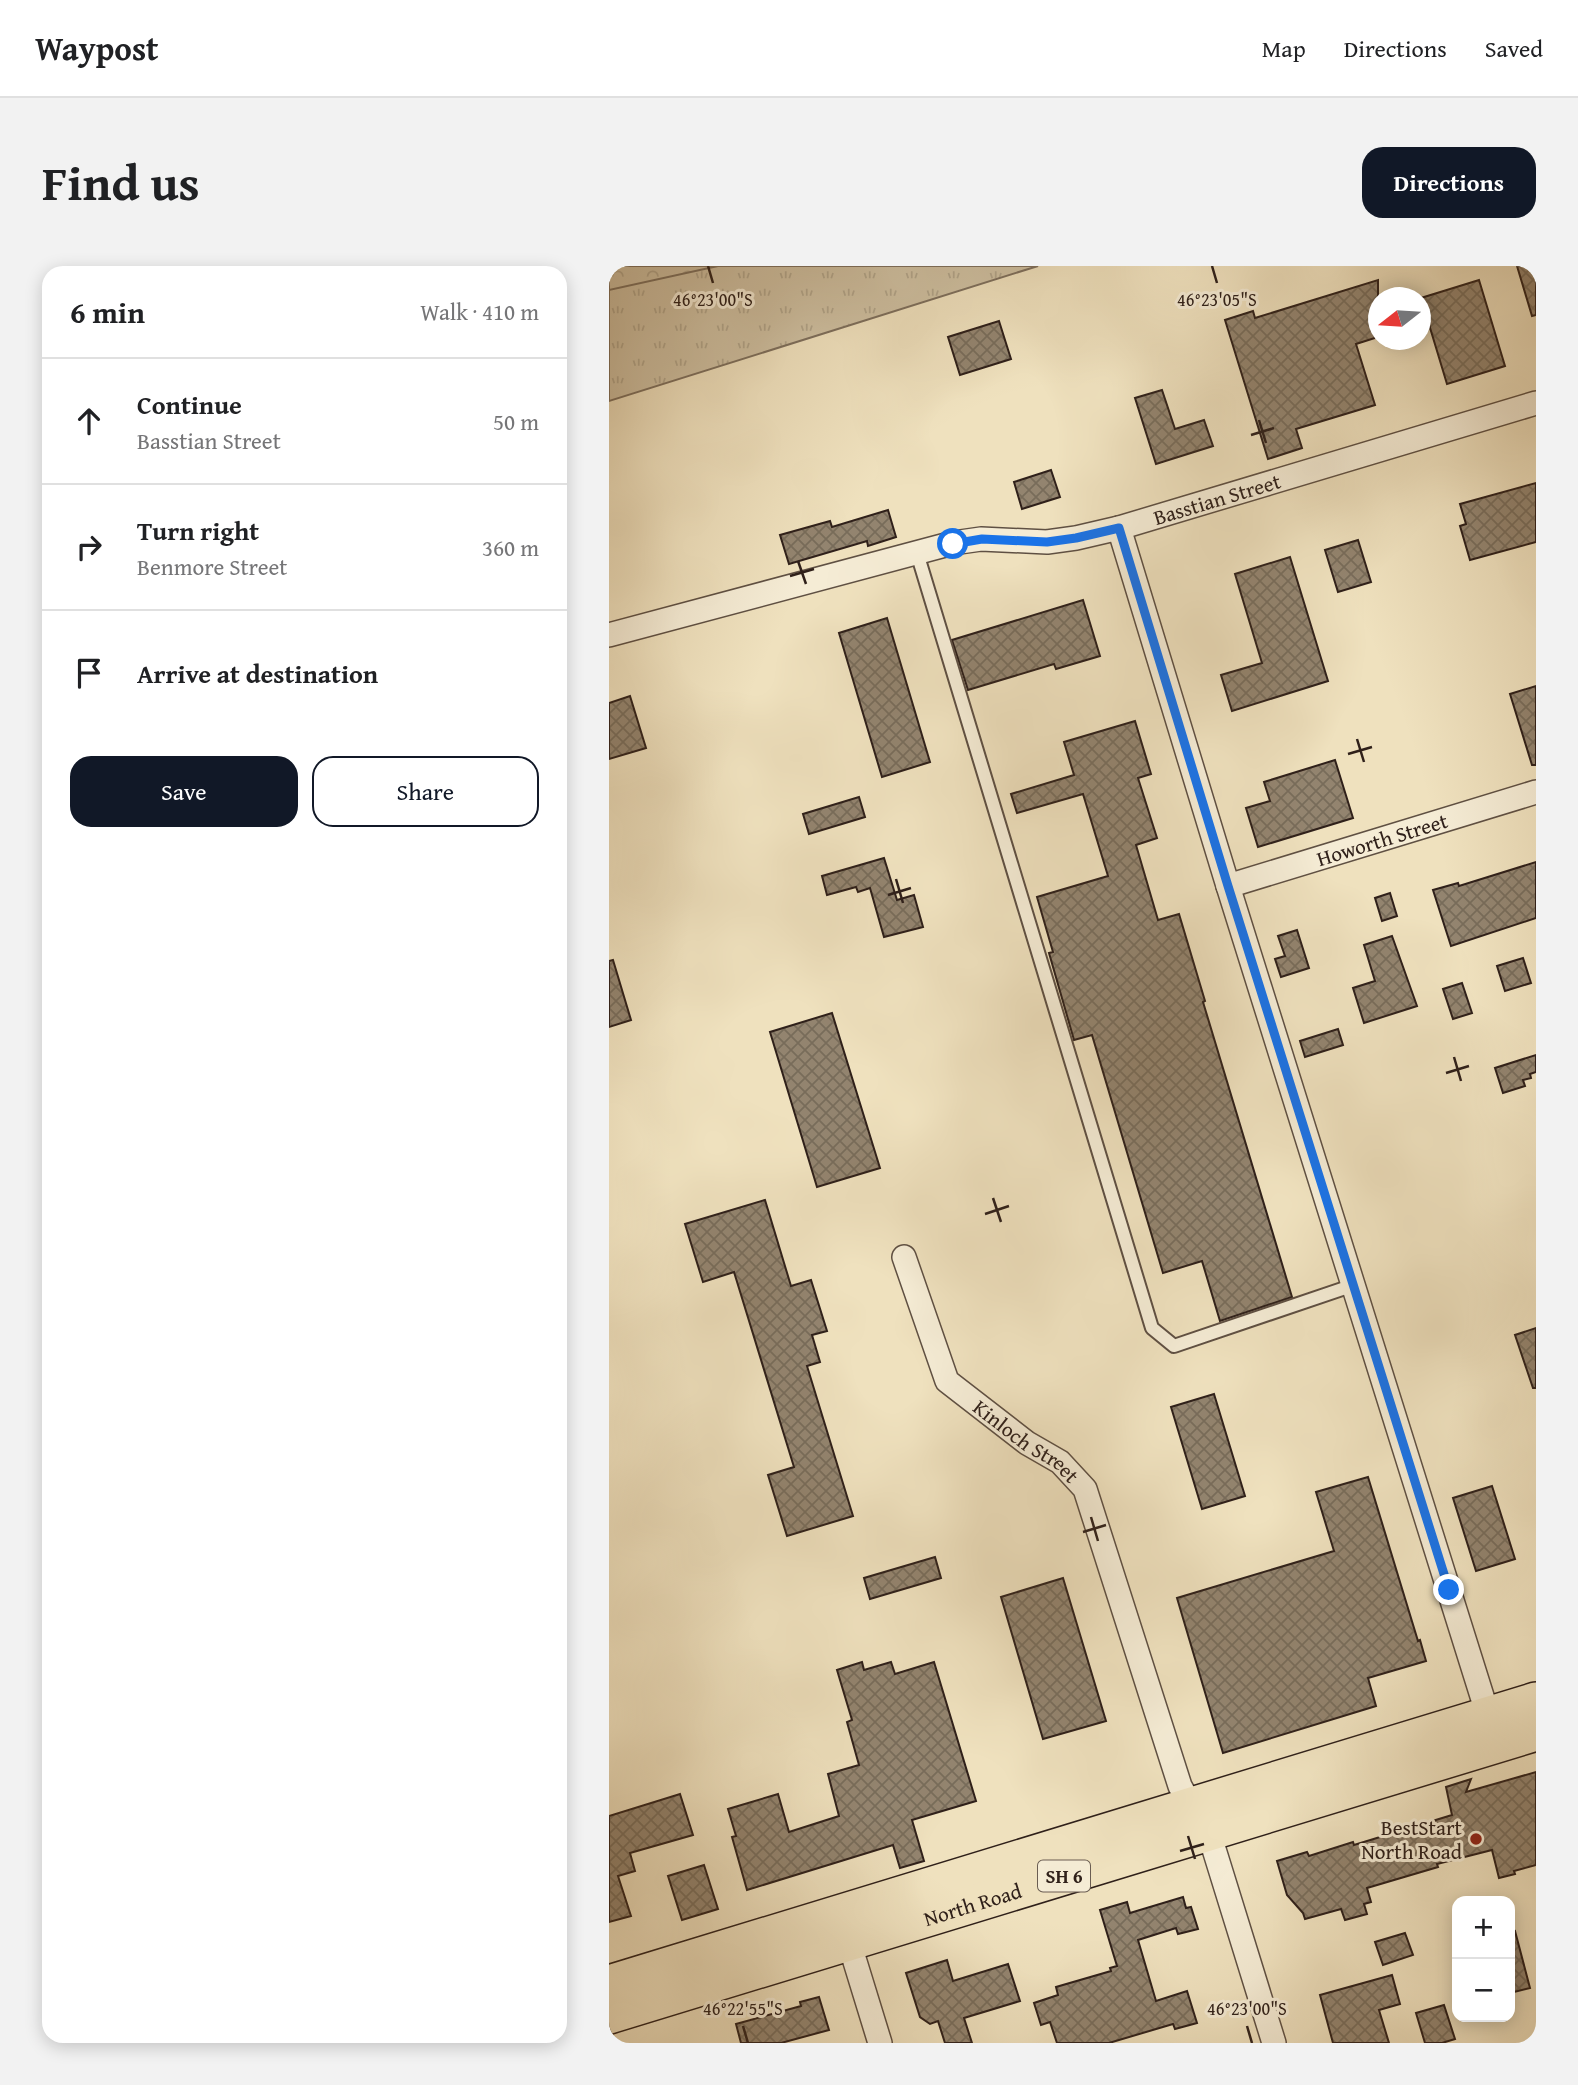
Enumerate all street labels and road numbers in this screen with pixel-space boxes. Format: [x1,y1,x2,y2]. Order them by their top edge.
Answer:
street label: Basstian Street [1149,465,1285,532]
street label: Howorth Street [1313,804,1452,874]
street label: Kinloch Street [967,1391,1087,1490]
road number: SH 6 [1038,1860,1090,1892]
street label: North Road [920,1874,1026,1934]

